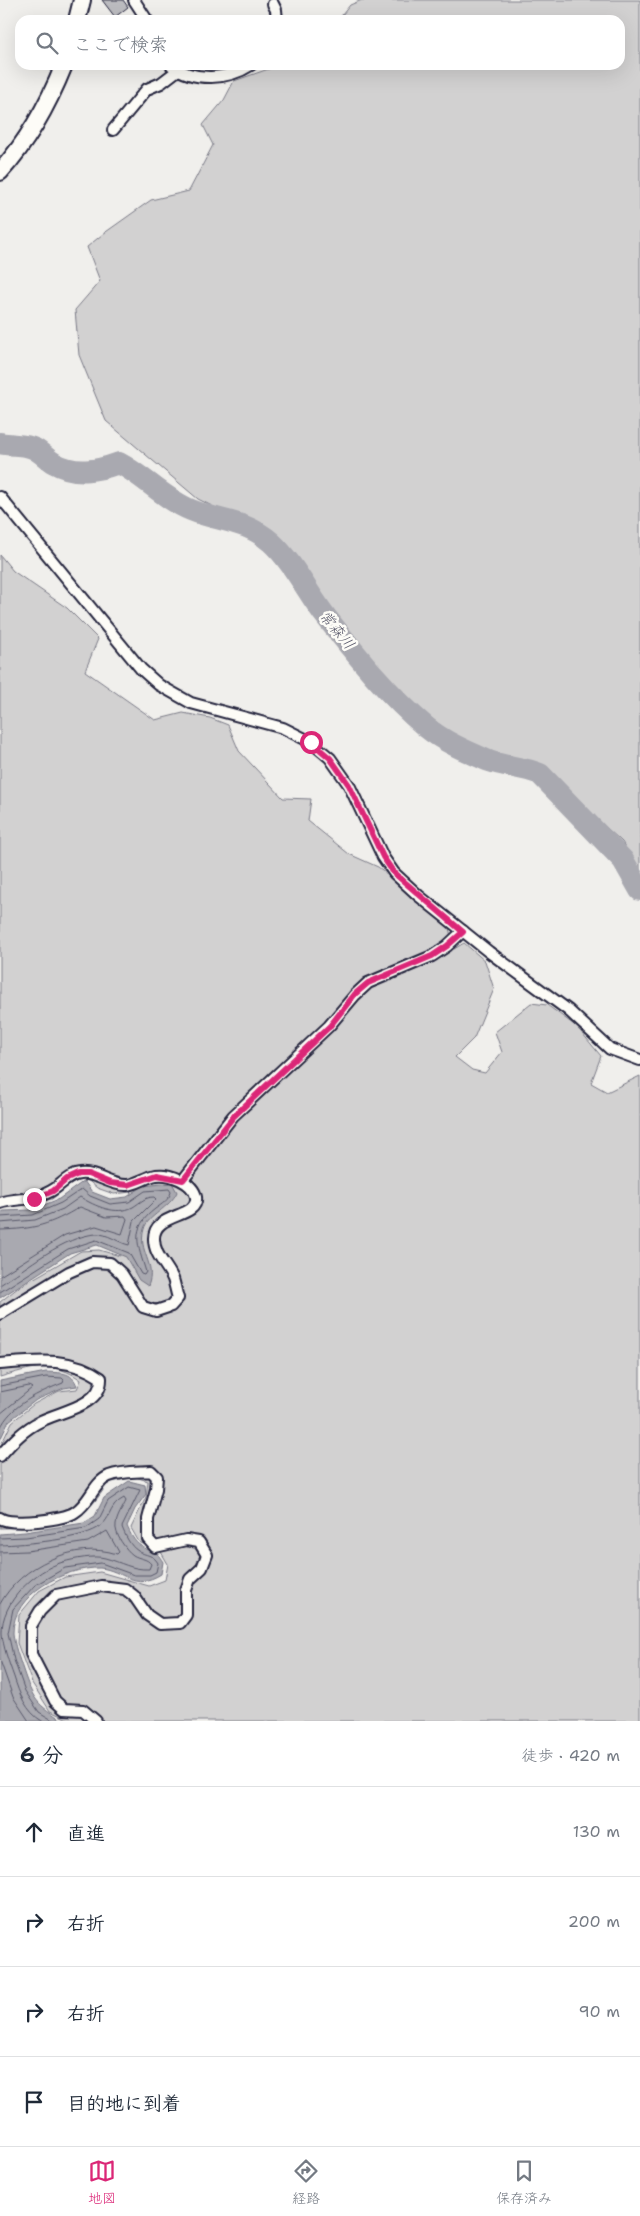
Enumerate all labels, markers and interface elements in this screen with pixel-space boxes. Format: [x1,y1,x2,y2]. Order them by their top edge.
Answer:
search box [15,15,625,70]
icon: search [33,29,61,57]
text: ここで検索 [73,32,168,57]
water label: 常森川 [315,606,359,654]
route start [300,731,323,754]
route end [23,1188,46,1211]
text: 6 分 [20,1741,63,1769]
text: 徒歩 · 420 m [521,1745,620,1766]
icon: ahead [20,1818,48,1846]
text: 直進 [67,1821,105,1846]
text: 130 m [573,1821,620,1842]
icon: right [20,1908,48,1936]
text: 右折 [67,1911,105,1936]
text: 200 m [568,1911,620,1932]
icon: right [20,1998,48,2026]
text: 右折 [67,2001,105,2026]
text: 90 m [579,2001,620,2022]
icon: arrive [20,2088,48,2116]
text: 目的地に到着 [67,2091,181,2116]
tab: 地図 [88,2157,116,2207]
tab: 経路 [292,2157,320,2207]
tab: 保存済み [496,2157,552,2207]

